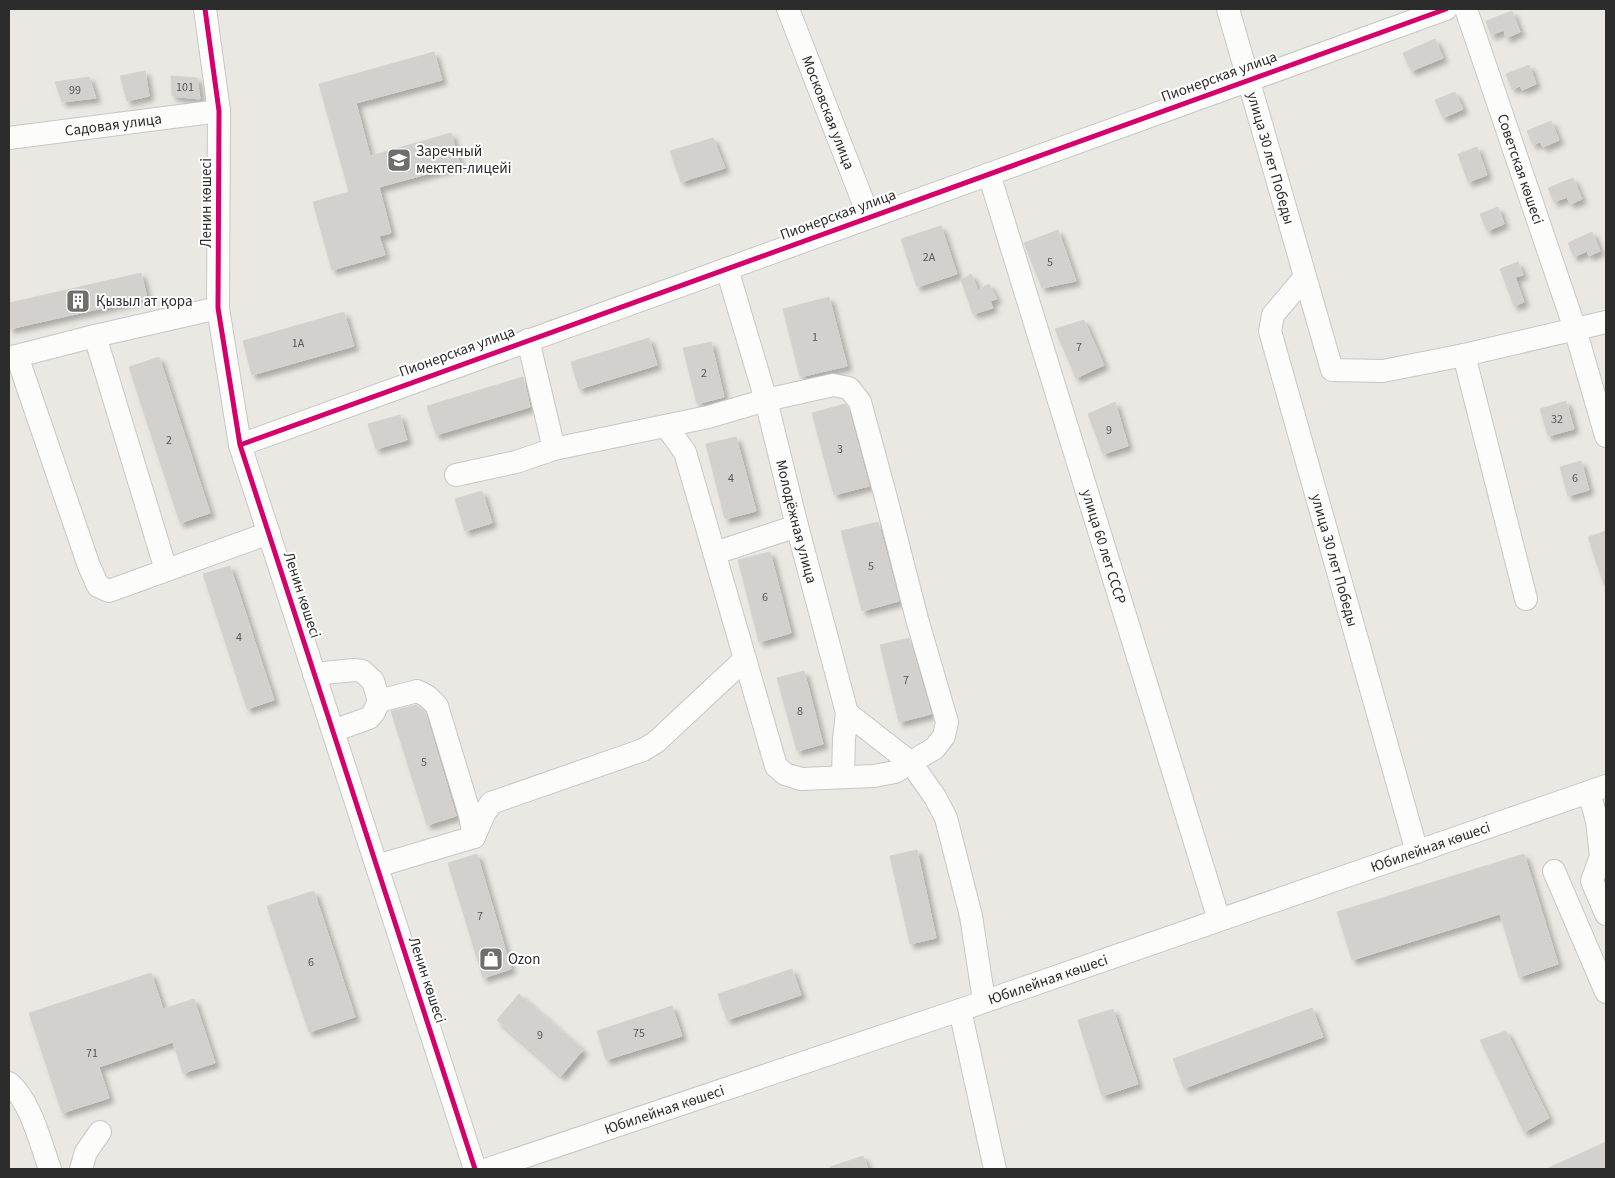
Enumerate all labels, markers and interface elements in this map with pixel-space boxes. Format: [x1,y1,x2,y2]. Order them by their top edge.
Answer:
street label: Пионерская улица [1158,46,1280,108]
street label: Московская улица [797,52,860,172]
house number: 101 [176,79,194,96]
house number: 99 [69,82,81,99]
street label: улица 30 лет Победы [1242,89,1300,227]
street label: Садовая улица [63,108,163,141]
street label: Советская көшесі [1492,111,1549,227]
place label: Заречный мектеп-лицейі [416,141,511,179]
school or university icon: Заречный мектеп-лицейі [386,147,412,173]
street label: Ленин көшесі [196,158,217,248]
street label: Пионерская улица [777,184,899,246]
house number: 2А [923,249,936,266]
house number: 5 [1047,254,1053,271]
building icon: Қызыл ат қора [65,288,91,314]
place label: Қызыл ат қора [96,291,193,312]
street label: Пионерская улица [396,321,518,383]
house number: 1 [812,329,818,346]
house number: 1А [292,335,305,352]
house number: 7 [1076,339,1082,356]
house number: 2 [701,365,707,382]
house number: 32 [1551,411,1563,428]
house number: 9 [1106,422,1112,439]
house number: 2 [166,432,172,449]
house number: 3 [837,441,843,458]
street label: Молодёжная улица [771,458,822,586]
house number: 4 [728,470,734,487]
house number: 6 [1572,470,1578,487]
street label: улица 60 лет СССР [1076,487,1131,607]
street label: улица 30 лет Победы [1306,491,1363,629]
street label: Ленин көшесі [278,549,326,641]
house number: 5 [868,558,874,575]
house number: 6 [762,589,768,606]
house number: 4 [236,629,242,646]
house number: 7 [903,672,909,689]
house number: 8 [797,703,803,720]
house number: 5 [421,754,427,771]
street label: Юбилейная көшесі [1368,816,1493,877]
house number: 7 [477,908,483,925]
street label: Ленин көшесі [403,934,451,1026]
shop icon: Ozon [478,946,504,972]
place label: Ozon [508,949,540,970]
street label: Юбилейная көшесі [985,949,1111,1010]
house number: 6 [308,954,314,971]
house number: 75 [633,1025,645,1042]
house number: 9 [537,1027,543,1044]
house number: 71 [86,1045,98,1062]
street label: Юбилейная көшесі [601,1080,727,1140]

